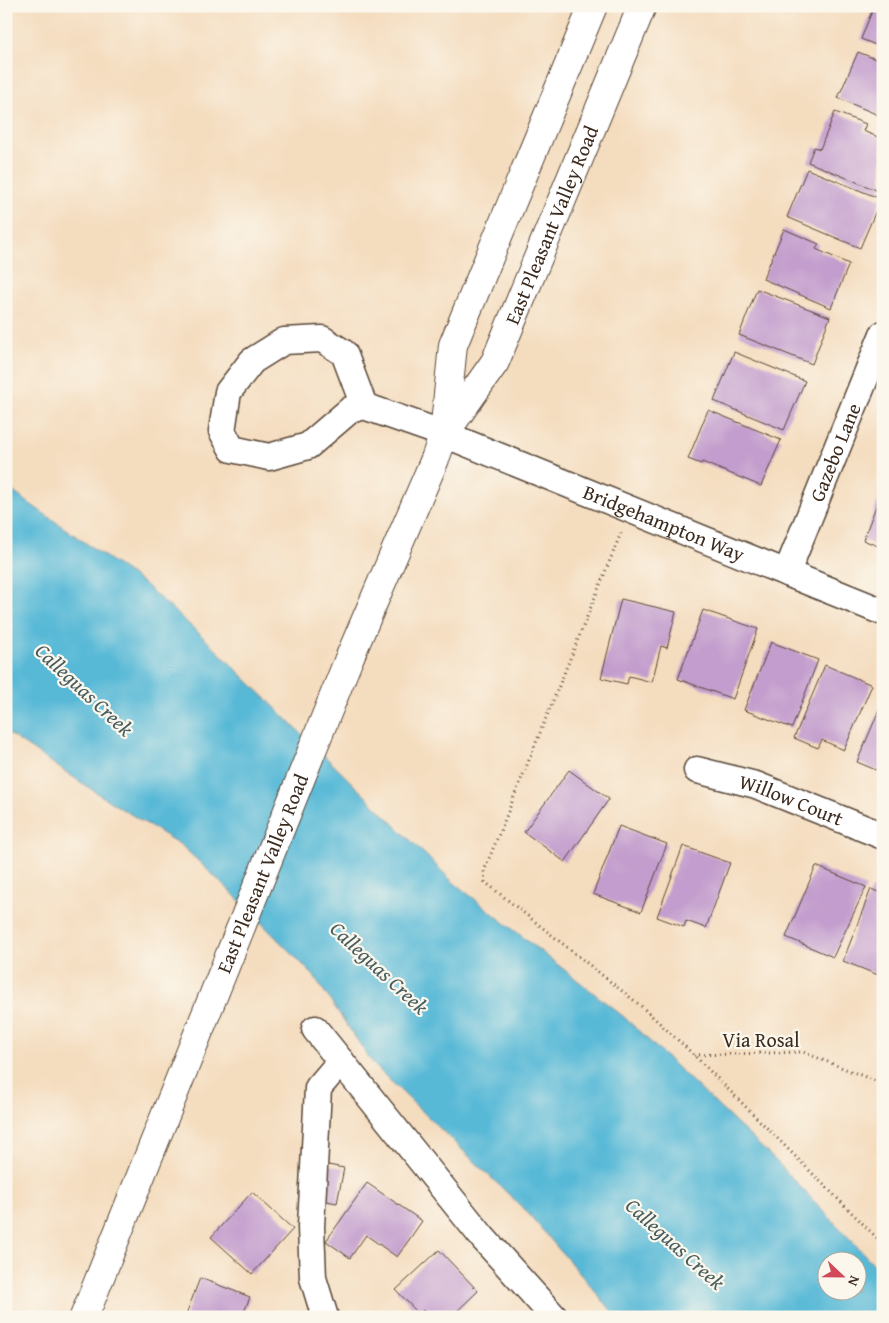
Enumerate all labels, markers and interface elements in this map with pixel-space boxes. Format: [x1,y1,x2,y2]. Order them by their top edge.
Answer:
street label: East Pleasant Valley Road [497,121,605,329]
street label: Gazebo Lane [802,398,868,506]
street label: Bridgehampton Way [579,477,749,568]
water label: Calleguas Creek [28,636,141,744]
street label: Willow Court [736,766,848,833]
street label: East Pleasant Valley Road [209,769,315,977]
water label: Calleguas Creek [323,914,436,1022]
street label: Via Rosal [722,1025,800,1054]
water label: Calleguas Creek [619,1190,732,1297]
north arrow [816,1250,866,1300]
text: N [843,1273,865,1290]

